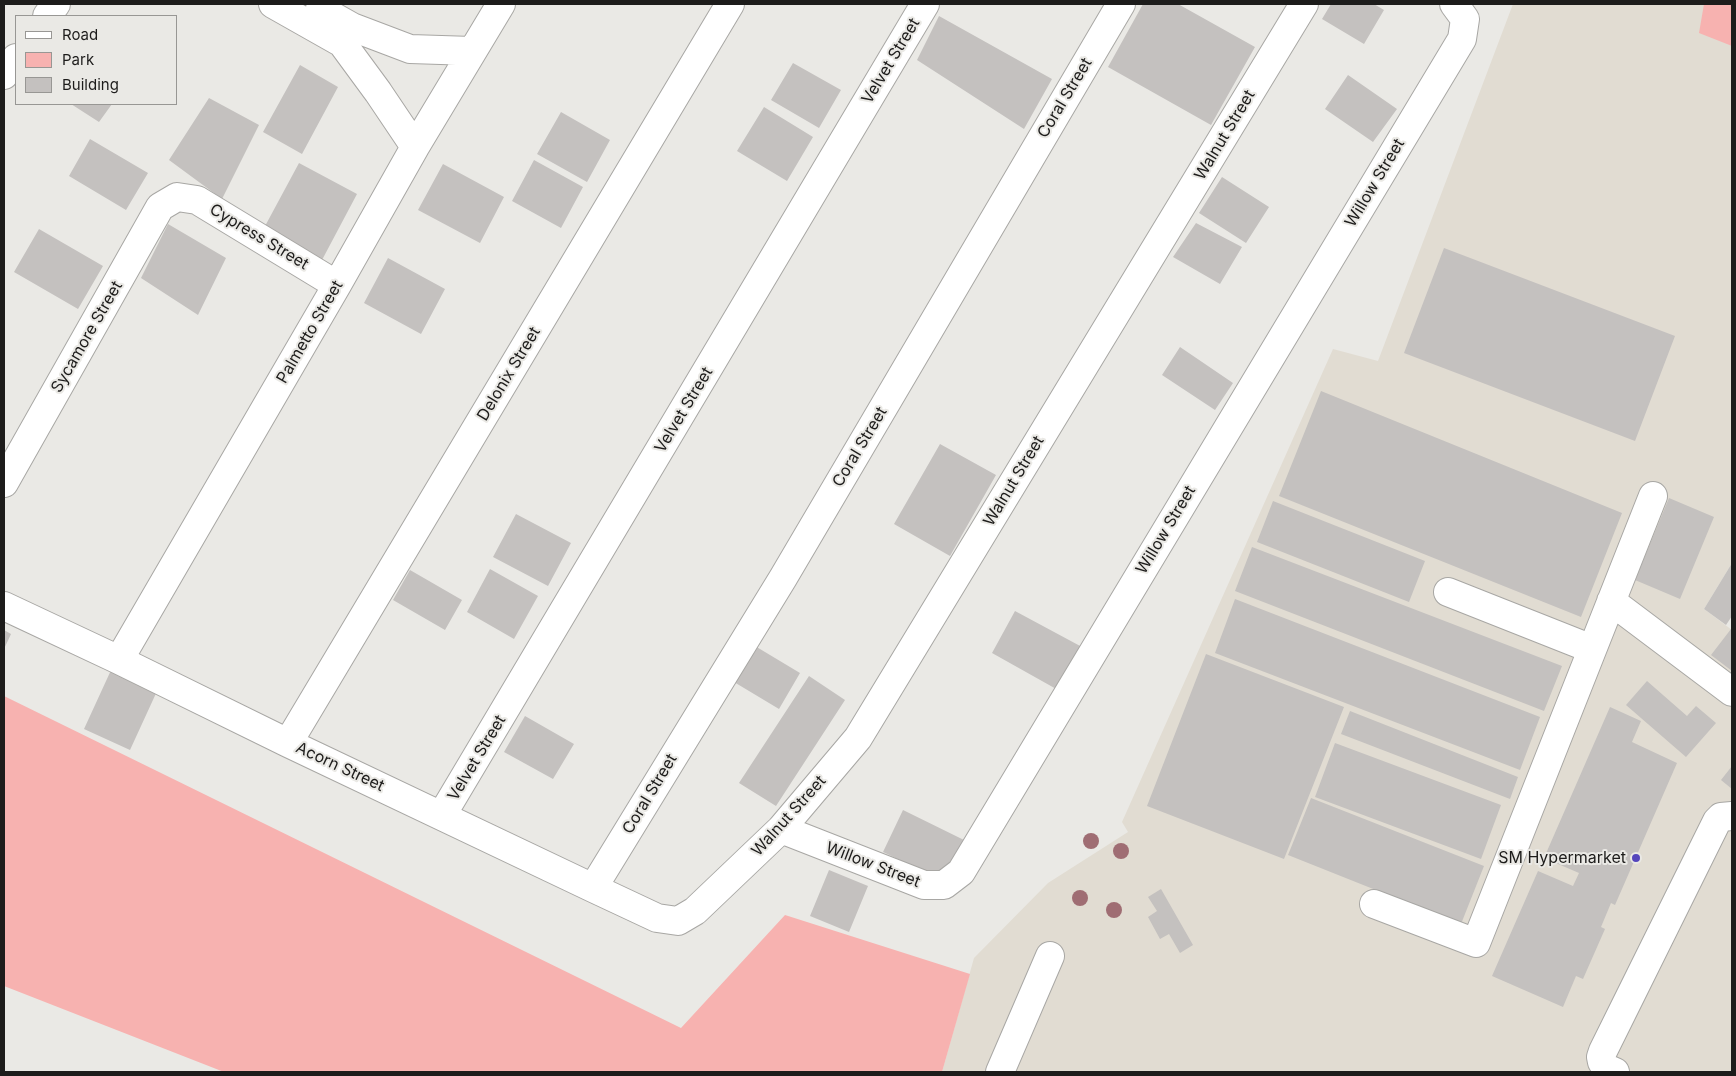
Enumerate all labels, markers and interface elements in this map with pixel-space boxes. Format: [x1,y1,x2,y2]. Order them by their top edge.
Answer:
legend [15,15,178,105]
street label: Velvet Street [858,15,924,107]
text: Road [62,25,98,44]
text: Park [62,50,94,69]
street label: Coral Street [1034,55,1096,141]
text: Building [62,75,119,94]
street label: Walnut Street [1191,87,1259,183]
street label: Willow Street [1341,135,1409,231]
street label: Cypress Street [206,200,312,274]
street label: Palmetto Street [273,277,347,387]
street label: Sycamore Street [47,278,127,396]
street label: Delonix Street [473,324,545,424]
street label: Velvet Street [651,364,717,456]
street label: Coral Street [829,404,891,490]
street label: Walnut Street [980,433,1048,529]
street label: Willow Street [1132,482,1200,578]
street label: Velvet Street [444,712,510,804]
street label: Acorn Street [293,738,387,796]
street label: Coral Street [619,751,681,837]
street label: Walnut Street [748,772,830,860]
street label: Willow Street [823,838,923,892]
place label: SM Hypermarket [1498,848,1626,868]
marker: SM Hypermarket [1630,852,1642,864]

